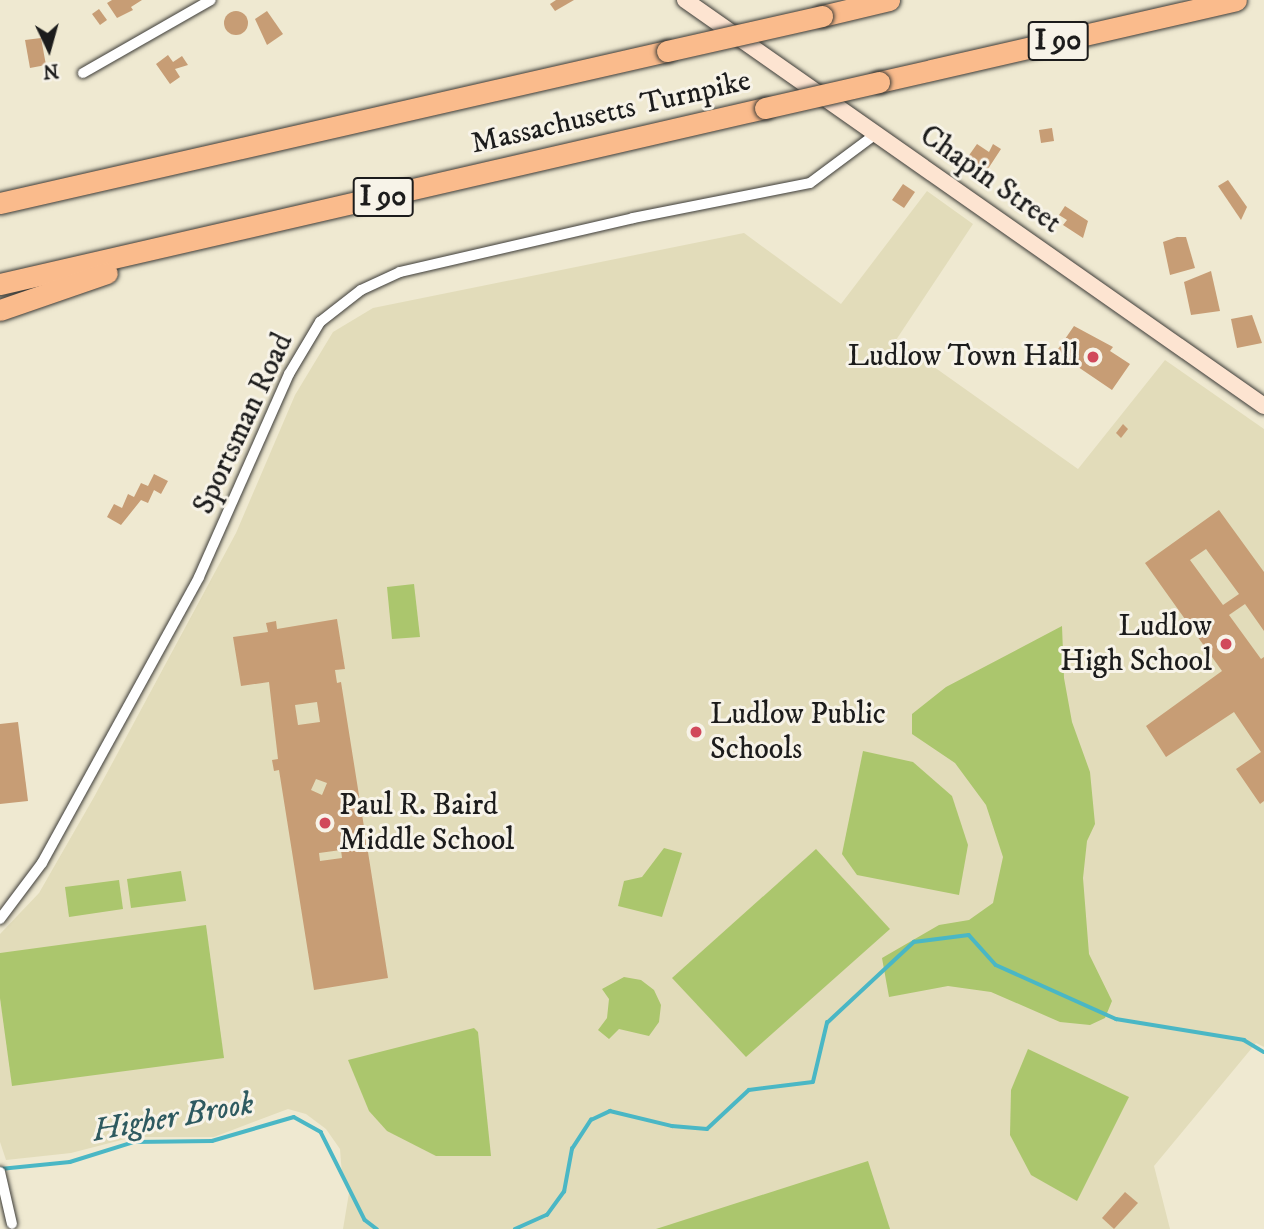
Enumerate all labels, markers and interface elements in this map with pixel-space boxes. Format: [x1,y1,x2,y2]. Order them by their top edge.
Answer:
north arrow [14,14,84,84]
road number: I 90 [1026,16,1090,66]
text: N [42,58,60,83]
street label: Massachusetts Turnpike [468,63,754,163]
street label: Chapin Street [912,118,1068,242]
road number: I 90 [352,172,414,222]
street label: Sportsman Road [186,328,302,520]
place label: Ludlow Town Hall [848,339,1079,375]
marker: Ludlow Town Hall [1085,349,1101,365]
place label: Ludlow High School [1060,609,1212,680]
marker: Ludlow High School [1218,636,1234,652]
place label: Ludlow Public Schools [710,697,886,768]
marker: Ludlow Public Schools [688,724,704,740]
place label: Paul R. Baird Middle School [339,788,514,858]
marker: Paul R. Baird Middle School [317,815,333,831]
water label: Higher Brook [89,1085,257,1151]

